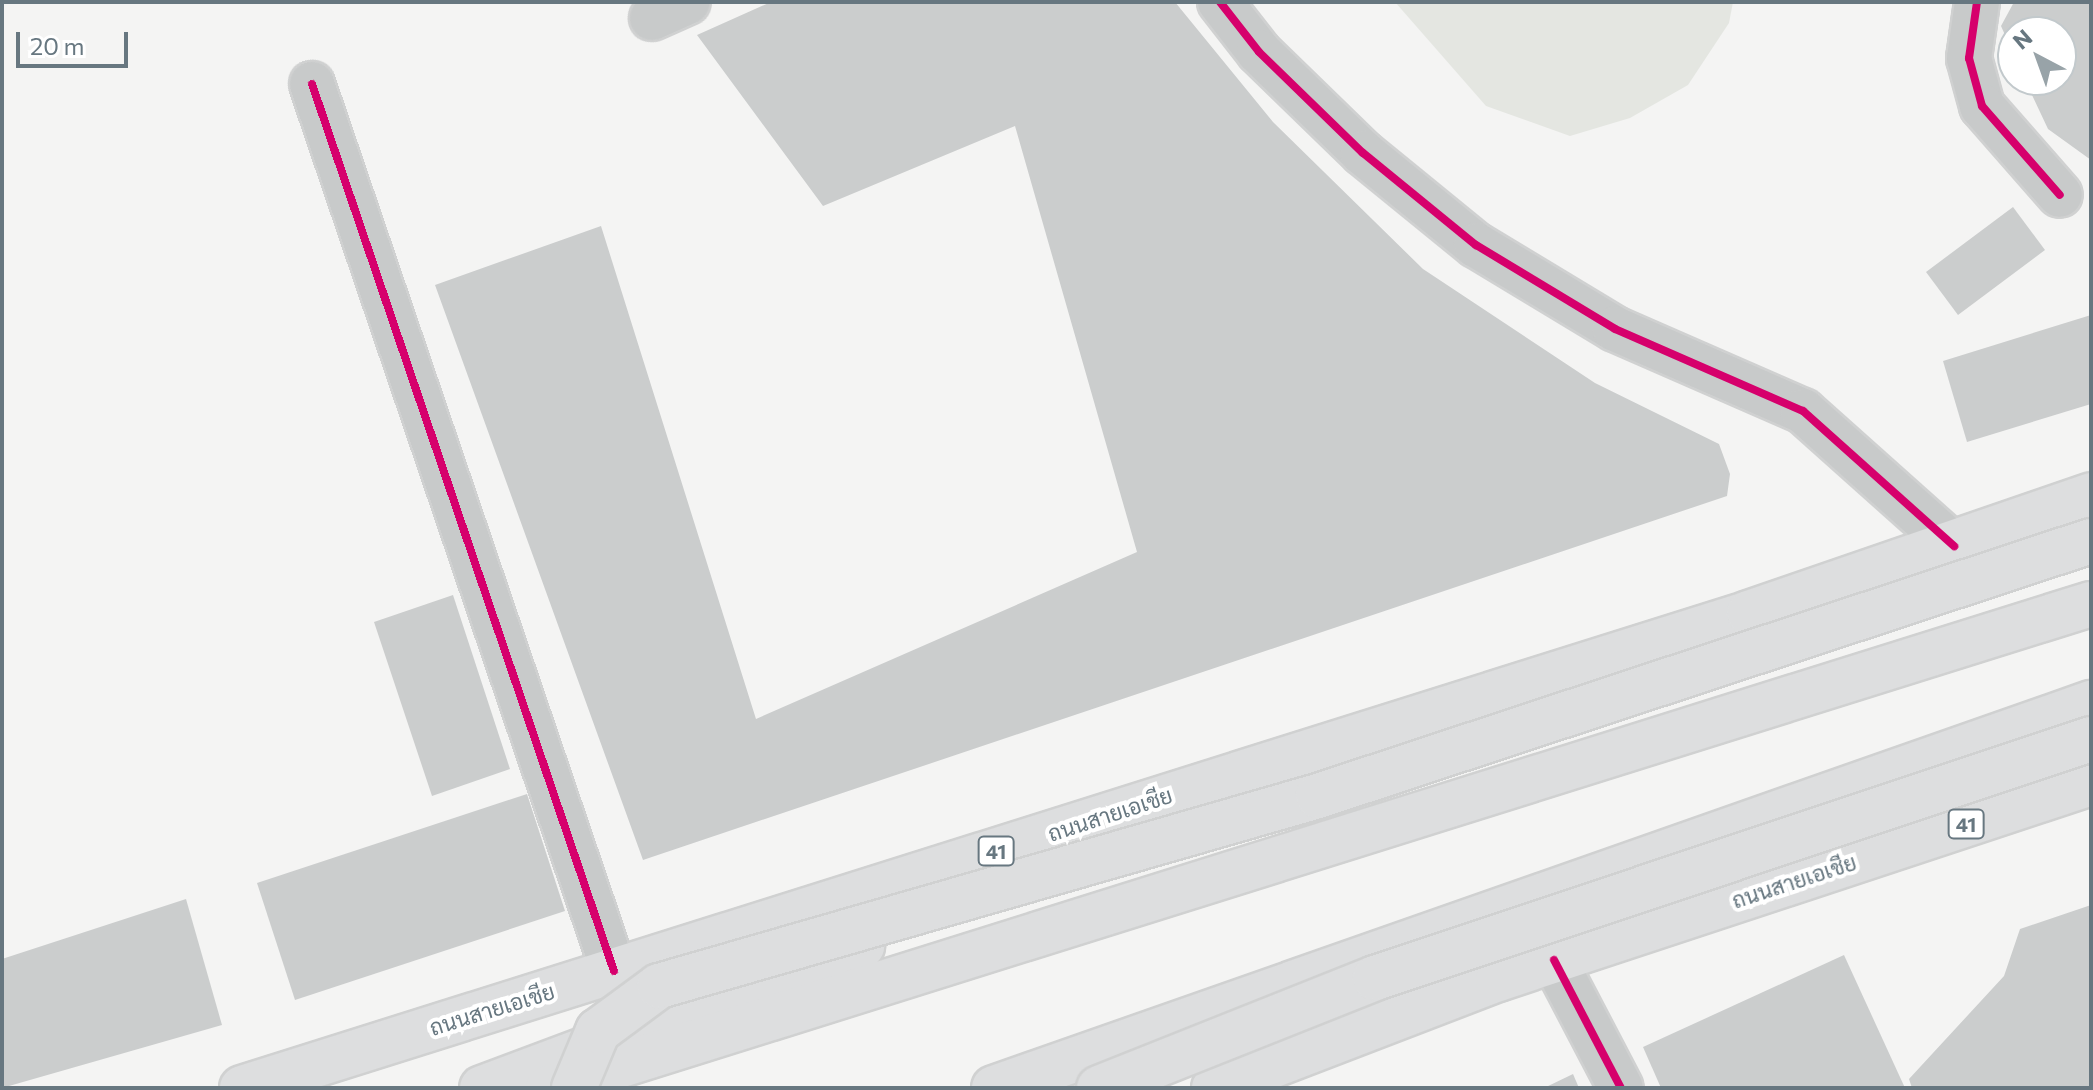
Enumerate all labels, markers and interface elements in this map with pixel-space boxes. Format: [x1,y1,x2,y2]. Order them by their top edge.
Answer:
scale bar [20,16,132,66]
north arrow [1997,16,2077,96]
text: N [2007,23,2037,55]
text: 20 m [30,31,84,60]
street label: ถนนสายเอเชีย [1044,781,1176,847]
road number: 41 [1946,808,1986,840]
road number: 41 [976,835,1016,867]
street label: ถนนสายเอเชีย [1728,848,1860,914]
street label: ถนนสายเอเชีย [426,977,558,1041]

